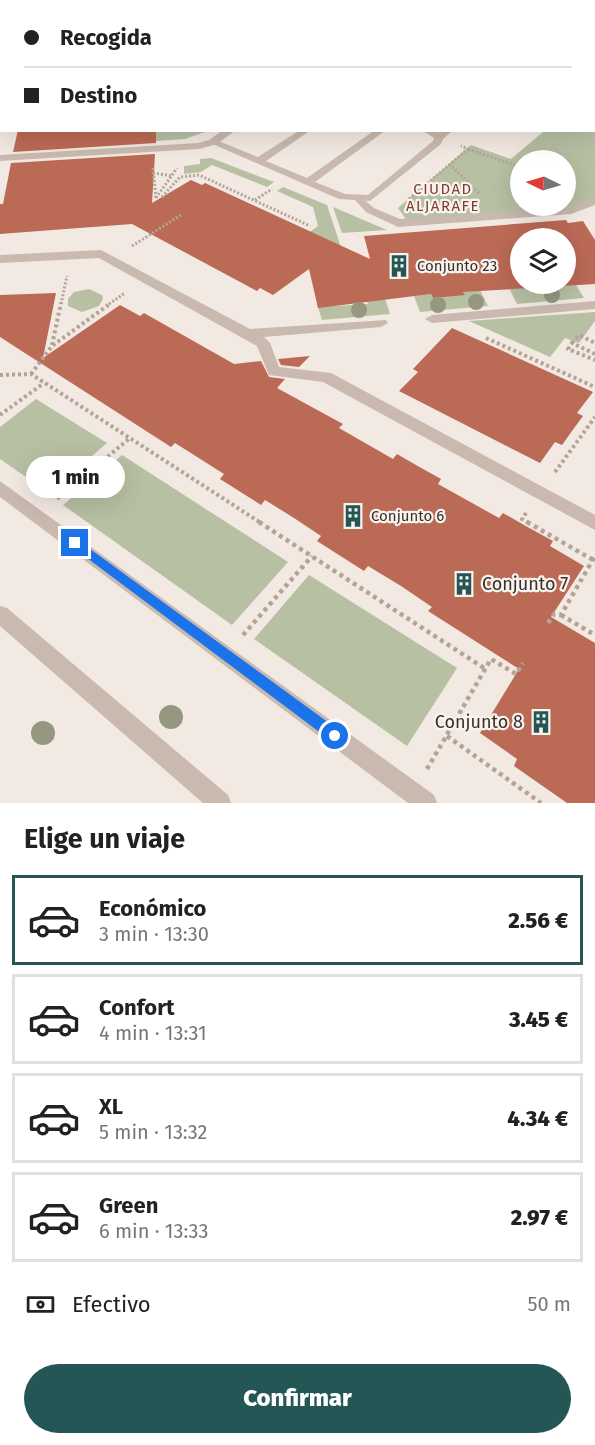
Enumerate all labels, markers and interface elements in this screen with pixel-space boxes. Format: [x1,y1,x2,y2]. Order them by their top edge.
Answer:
text: Recogida [60,24,152,51]
text: Destino [60,82,137,109]
north arrow [510,150,576,216]
map controls [510,150,576,294]
district label: CIUDAD ALJARAFE [406,180,480,215]
button: layers [510,228,576,294]
building icon: Conjunto 23 [386,253,412,279]
place label: Conjunto 23 [417,257,497,275]
callout: 1 min [26,456,124,498]
text: 1 min [52,465,99,489]
building icon: Conjunto 6 [340,503,366,529]
place label: Conjunto 6 [371,507,444,525]
route end [61,529,88,556]
building icon: Conjunto 7 [451,571,477,597]
place label: Conjunto 7 [482,573,568,595]
building icon: Conjunto 8 [528,709,554,735]
place label: Conjunto 8 [435,711,523,733]
route start [321,722,348,749]
text: Elige un viaje [24,823,185,855]
icon: car [27,893,81,947]
text: Económico [99,895,206,922]
text: 2.56 € [508,907,568,934]
text: 3 min · 13:30 [99,922,209,946]
icon: car [27,992,81,1046]
text: Confort [99,994,175,1021]
text: 3.45 € [509,1006,568,1033]
text: 4 min · 13:31 [99,1021,207,1045]
icon: car [27,1091,81,1145]
text: XL [99,1093,123,1120]
text: 4.34 € [507,1105,568,1132]
text: 5 min · 13:32 [99,1120,208,1144]
icon: car [27,1190,81,1244]
text: Green [99,1192,158,1219]
text: 2.97 € [511,1204,568,1231]
text: 6 min · 13:33 [99,1219,208,1243]
icon: cash [24,1288,57,1321]
text: Efectivo [72,1291,151,1318]
text: 50 m [527,1292,571,1316]
button: Confirmar [24,1364,571,1433]

